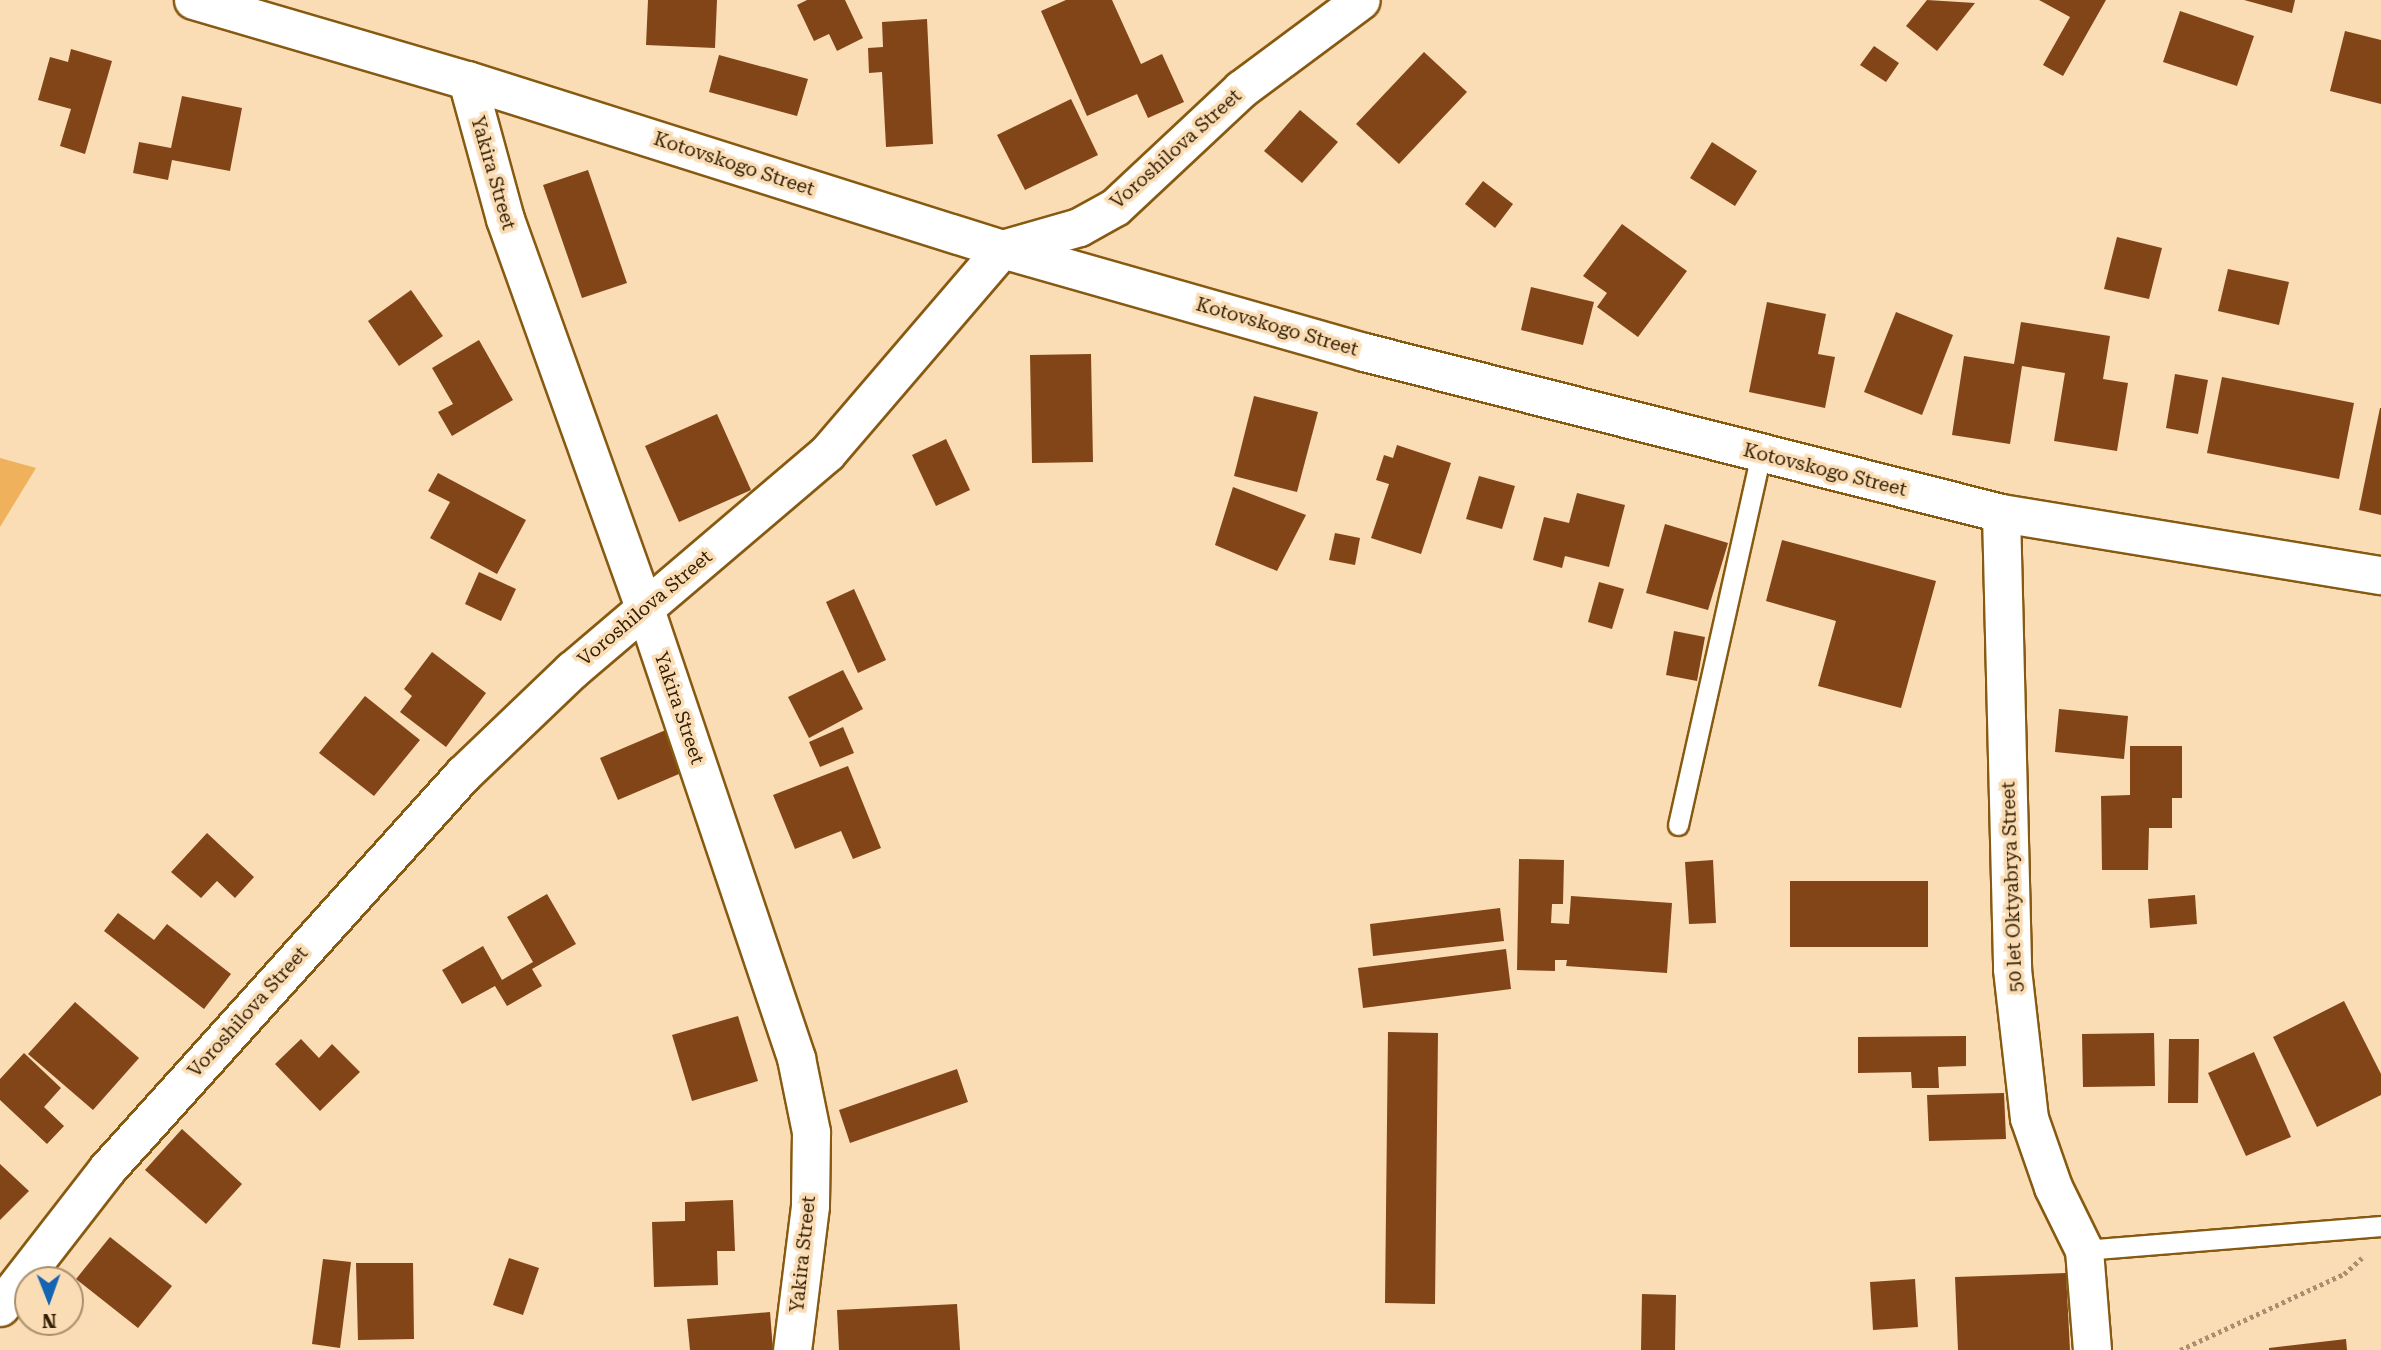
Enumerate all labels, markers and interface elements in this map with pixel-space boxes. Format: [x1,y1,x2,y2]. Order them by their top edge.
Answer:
street label: Voroshilova Street [1106,84,1246,214]
street label: Yakira Street [466,114,520,232]
street label: Kotovskogo Street [651,127,817,201]
street label: Kotovskogo Street [1193,293,1361,361]
street label: Kotovskogo Street [1741,439,1909,501]
street label: Voroshilova Street [573,545,717,671]
street label: Yakira Street [649,649,709,767]
street label: 50 let Oktyabrya Street [1997,781,2027,993]
street label: Voroshilova Street [183,942,313,1082]
street label: Yakira Street [786,1195,820,1313]
north arrow [14,1266,84,1336]
text: N [42,1309,57,1332]

